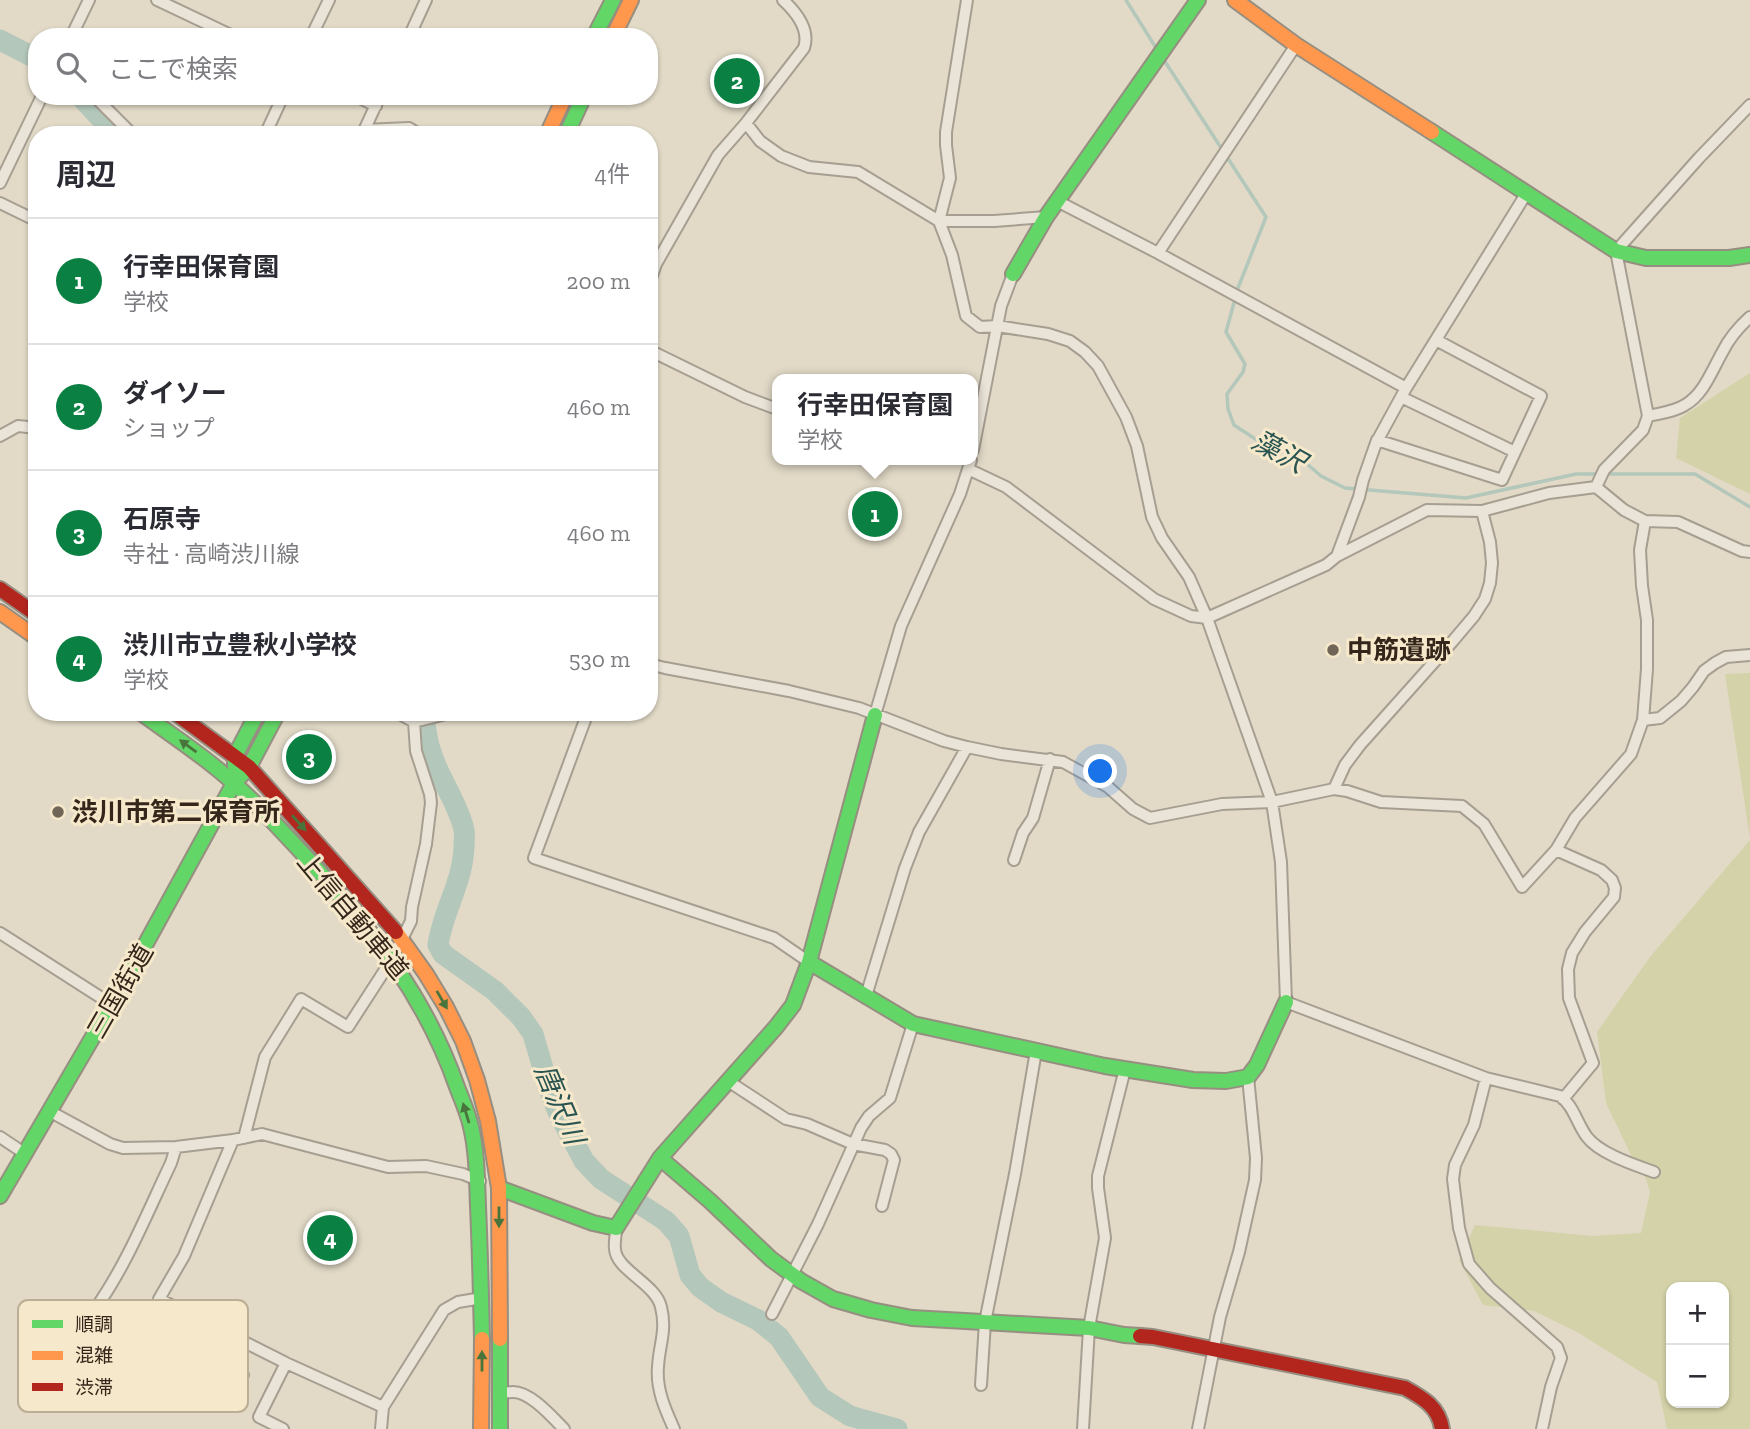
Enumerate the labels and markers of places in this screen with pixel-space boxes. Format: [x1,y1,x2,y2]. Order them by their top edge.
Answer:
pin: 2 [714,55,760,107]
pin: 1 [852,488,898,540]
place label: 中筋遺跡 [1347,634,1451,666]
marker: 中筋遺跡 [1325,642,1341,658]
pin: 3 [286,731,332,783]
place label: 渋川市第二保育所 [72,796,280,828]
marker: 渋川市第二保育所 [50,804,66,820]
pin: 4 [307,1212,353,1264]

